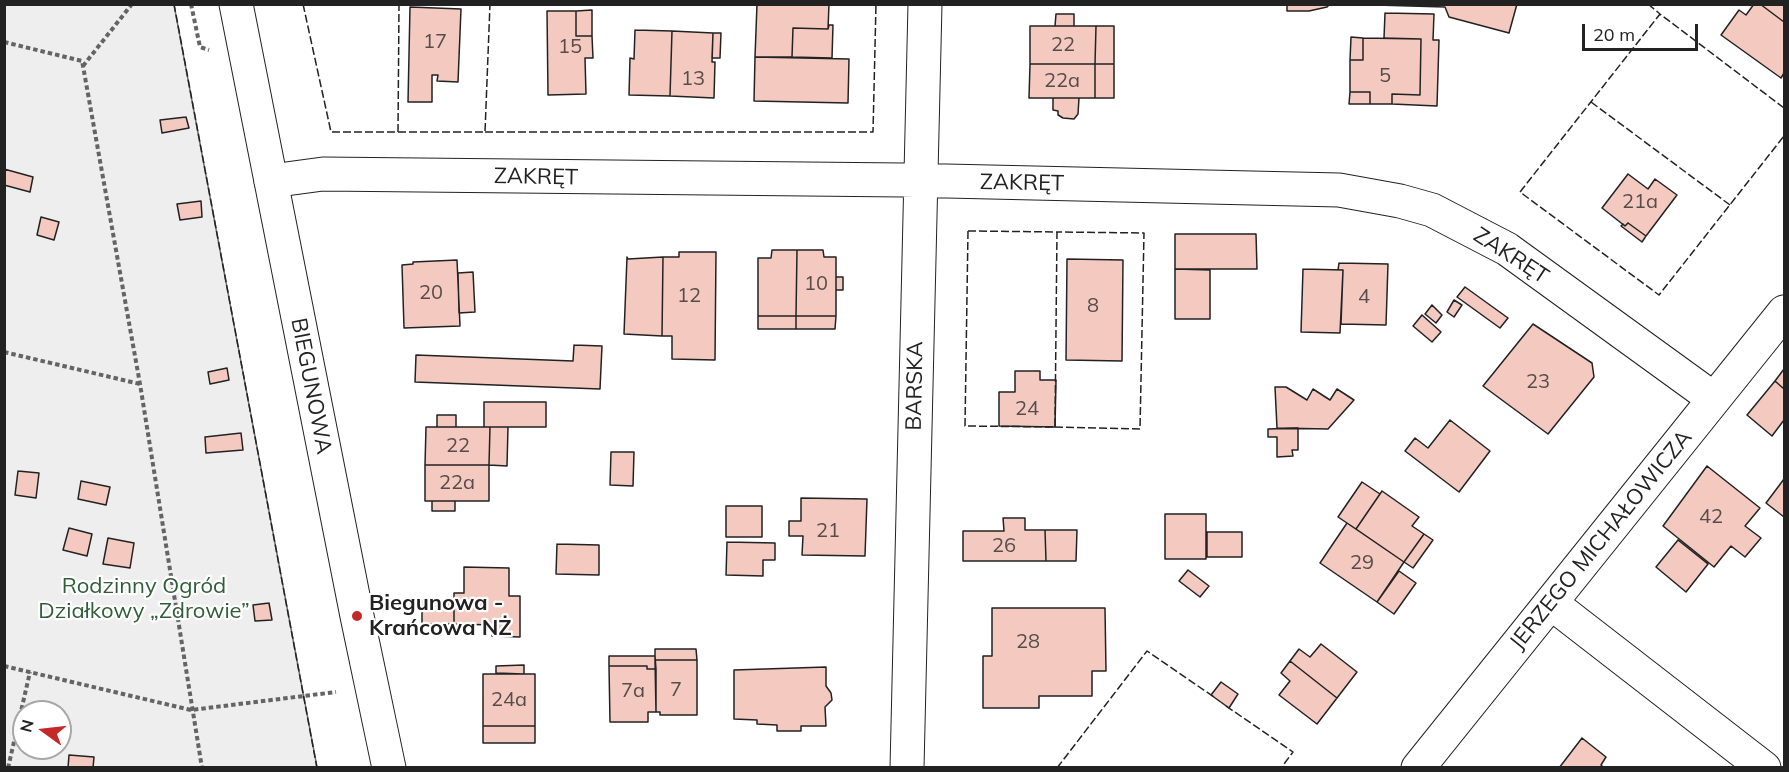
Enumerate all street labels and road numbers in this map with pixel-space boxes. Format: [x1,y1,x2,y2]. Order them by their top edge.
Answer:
street label: ZAKRĘT [494,163,578,191]
street label: ZAKRĘT [980,169,1064,197]
street label: ZAKRĘT [1469,222,1553,290]
street label: BIEGUNOWA [285,316,337,456]
street label: BARSKA [901,341,929,431]
street label: JERZEGO MICHAŁOWICZA [1504,425,1698,655]

